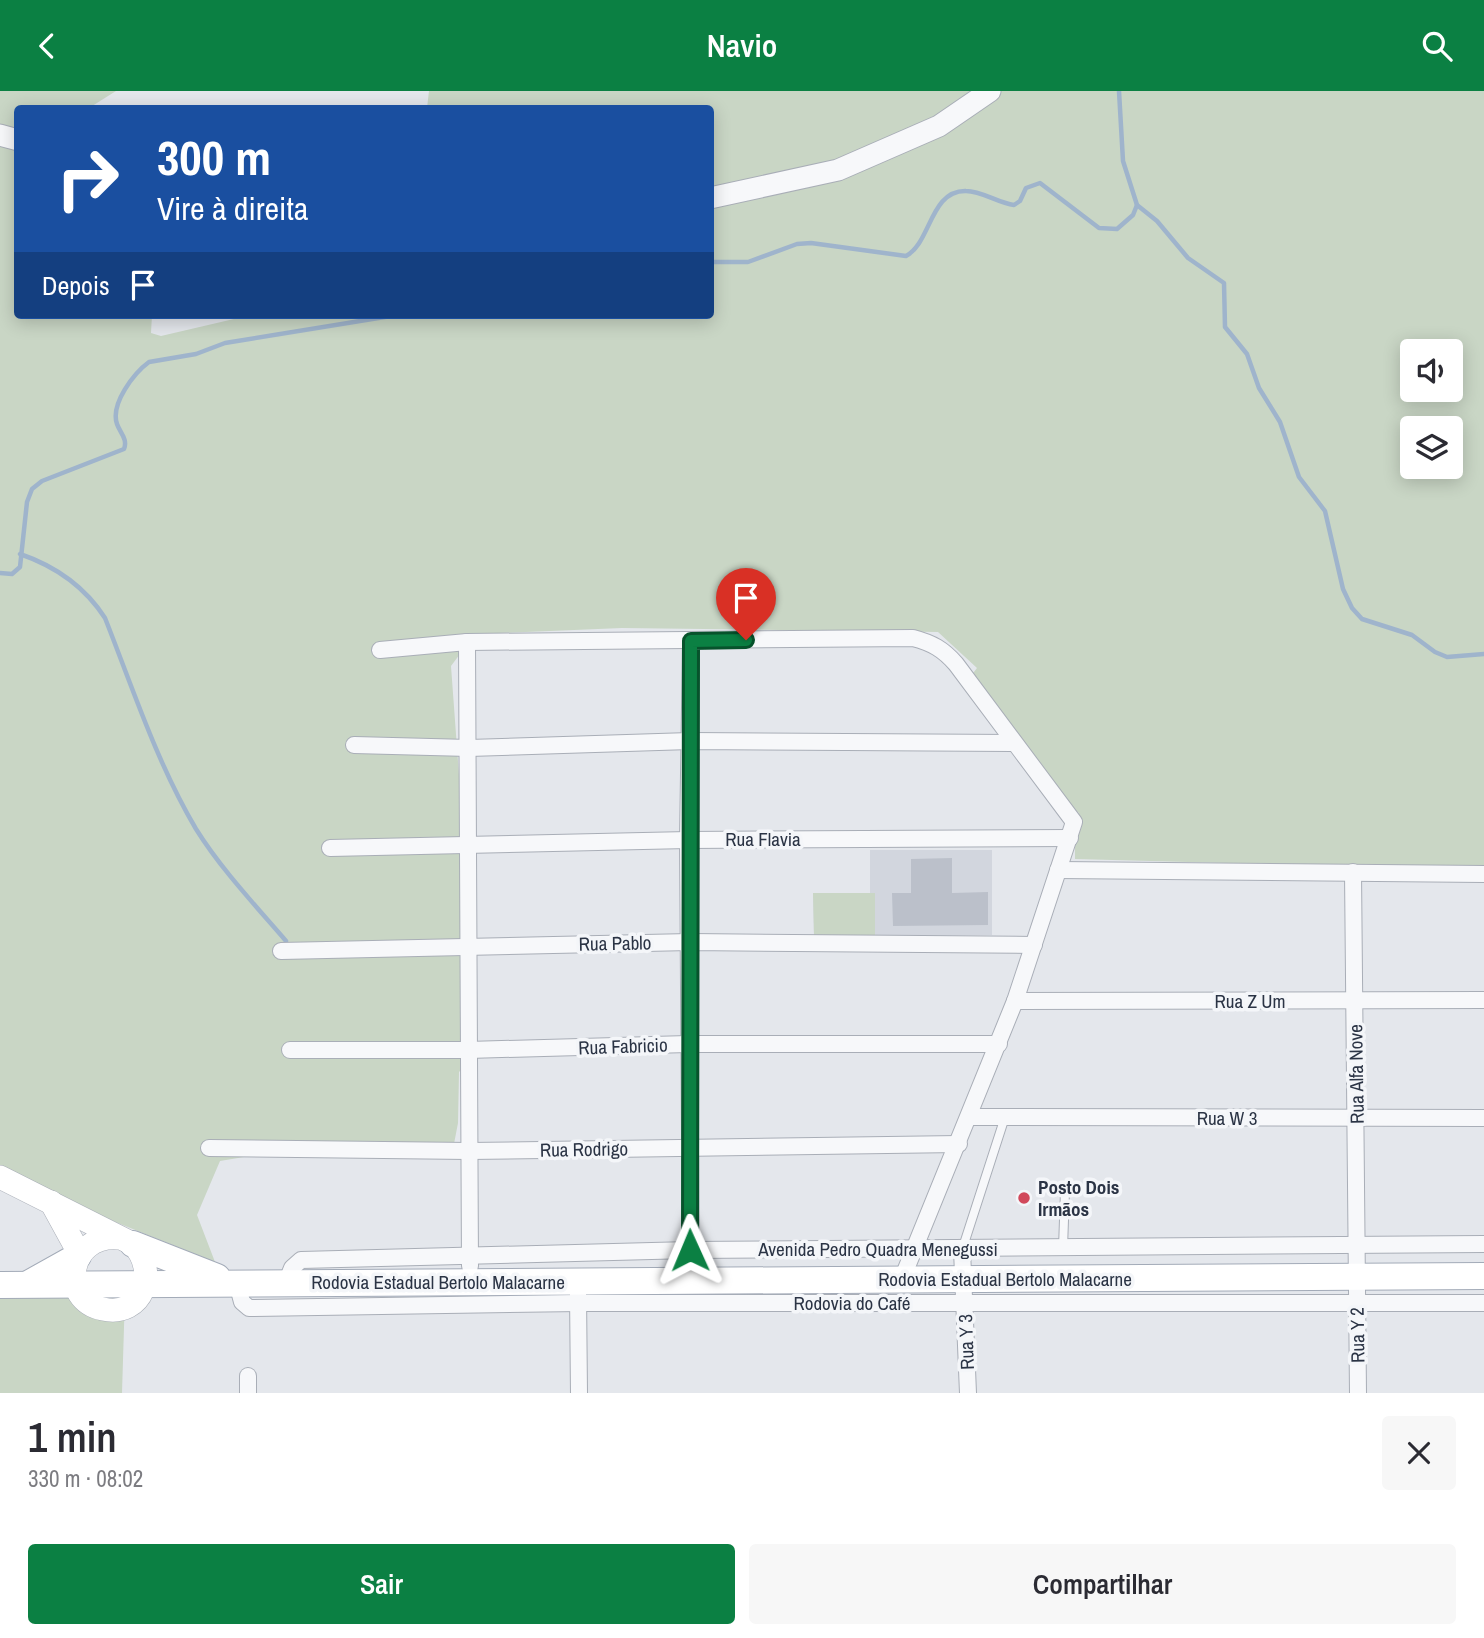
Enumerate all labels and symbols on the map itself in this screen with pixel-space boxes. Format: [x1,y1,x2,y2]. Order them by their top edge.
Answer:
pin [716,568,776,640]
street label: Rua Flavia [725,826,801,852]
street label: Rua Pablo [578,929,652,957]
street label: Rua Z Um [1215,988,1285,1014]
street label: Rua Alfa Nove [1342,1024,1370,1124]
street label: Rua Fabricio [578,1031,668,1061]
street label: Rua W 3 [1197,1105,1257,1131]
street label: Rua Rodrigo [540,1135,628,1163]
place label: Posto Dois Irmãos [1038,1174,1119,1222]
marker: Posto Dois Irmãos [1016,1190,1032,1206]
position arrow [653,1213,727,1287]
street label: Avenida Pedro Quadra Menegussi [757,1236,998,1262]
street label: Rodovia Estadual Bertolo Malacarne [878,1266,1132,1292]
street label: Rodovia Estadual Bertolo Malacarne [311,1269,565,1295]
street label: Rodovia do Café [794,1290,910,1316]
street label: Rua Y 2 [1344,1307,1370,1363]
street label: Rua Y 3 [952,1314,980,1370]

